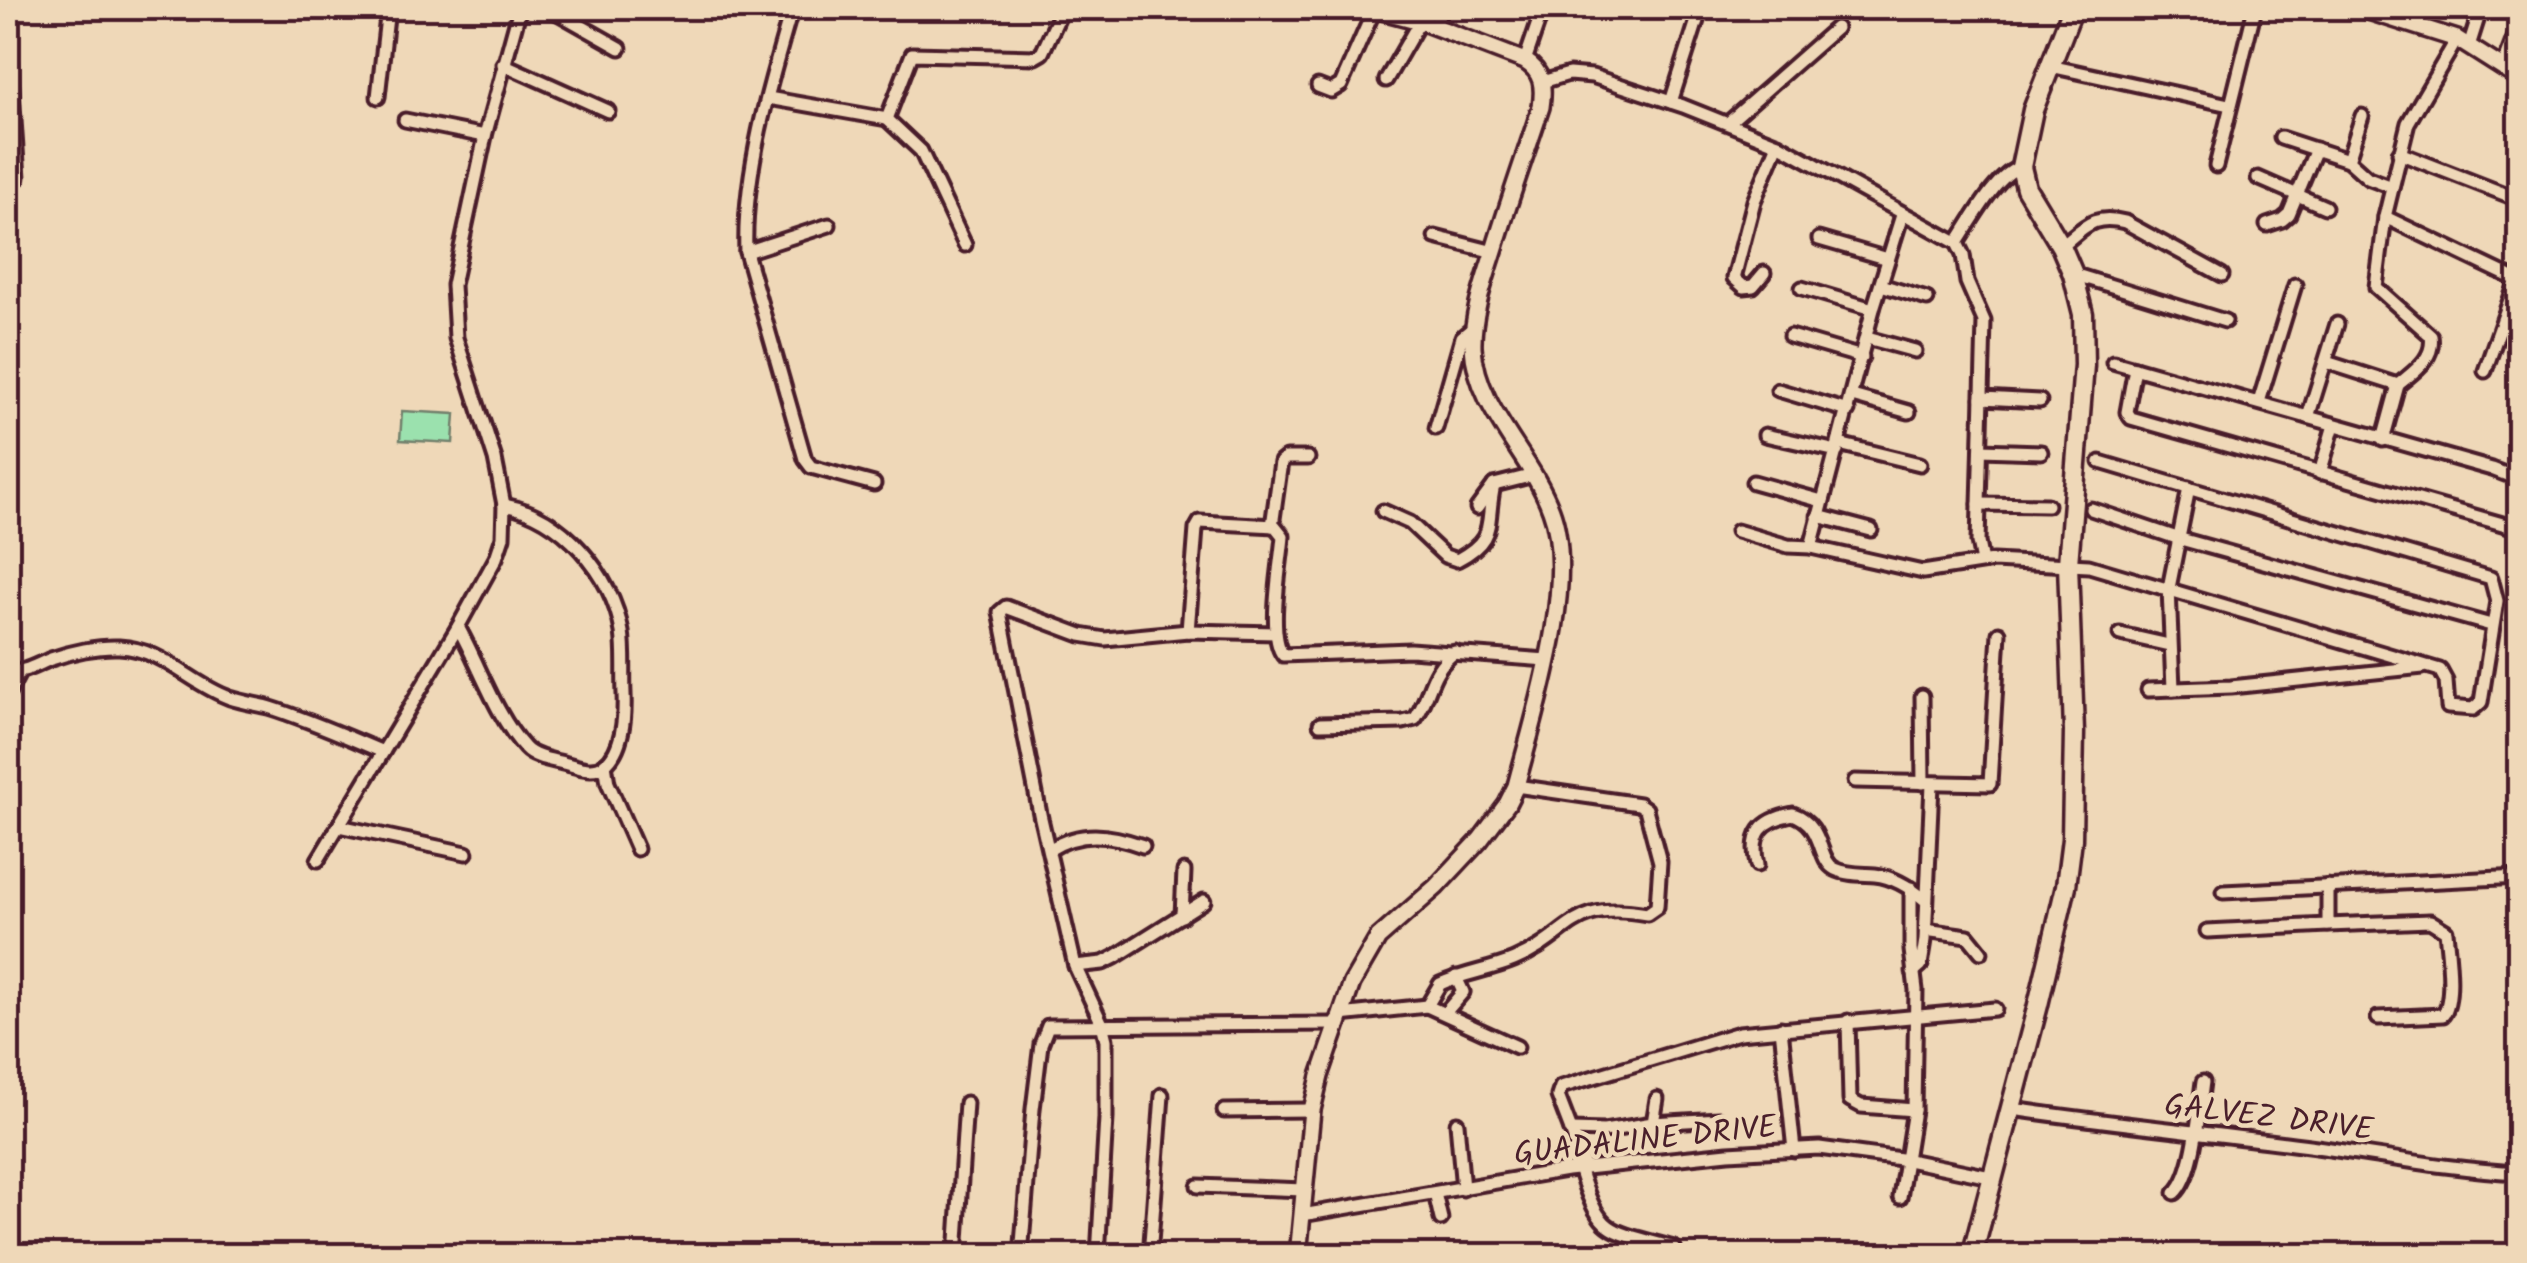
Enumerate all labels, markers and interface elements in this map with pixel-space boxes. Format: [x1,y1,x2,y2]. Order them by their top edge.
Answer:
street label: GALVEZ DRIVE [2161,1080,2377,1157]
street label: GUADALINE DRIVE [1511,1102,1780,1181]

